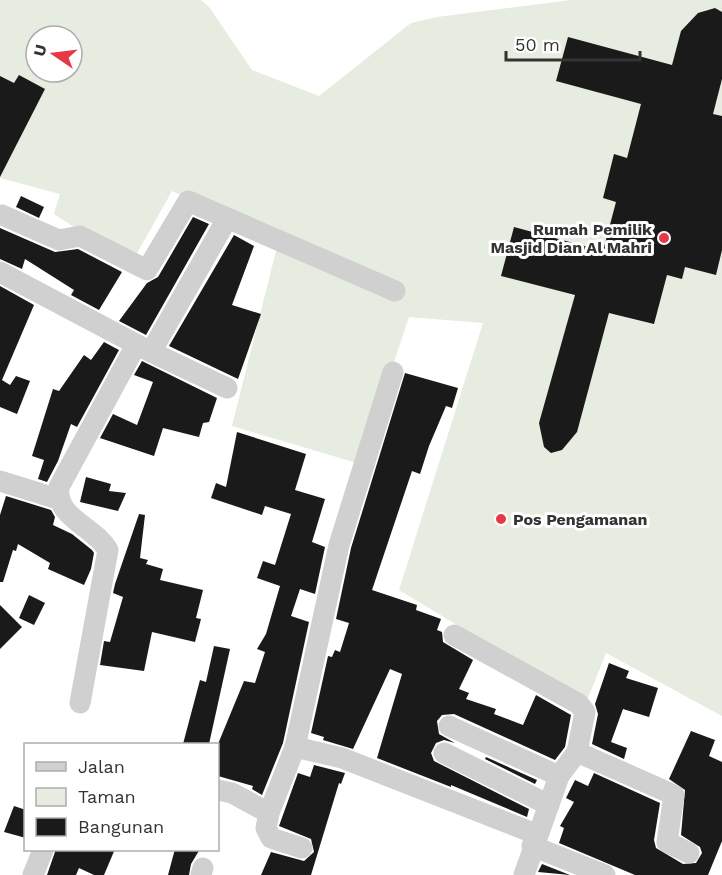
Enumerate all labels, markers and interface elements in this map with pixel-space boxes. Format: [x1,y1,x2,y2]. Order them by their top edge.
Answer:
north arrow [24,24,84,84]
scale bar [506,24,640,62]
text: 50 m [515,34,560,55]
text: U [29,43,51,58]
place label: Rumah Pemilik Masjid Dian Al Mahri [491,220,652,257]
marker: Rumah Pemilik Masjid Dian Al Mahri [657,231,671,245]
place label: Pos Pengamanan [513,510,647,529]
marker: Pos Pengamanan [494,512,508,526]
legend [24,743,219,851]
text: Jalan [78,756,125,777]
text: Taman [78,786,136,807]
text: Bangunan [78,816,164,837]

